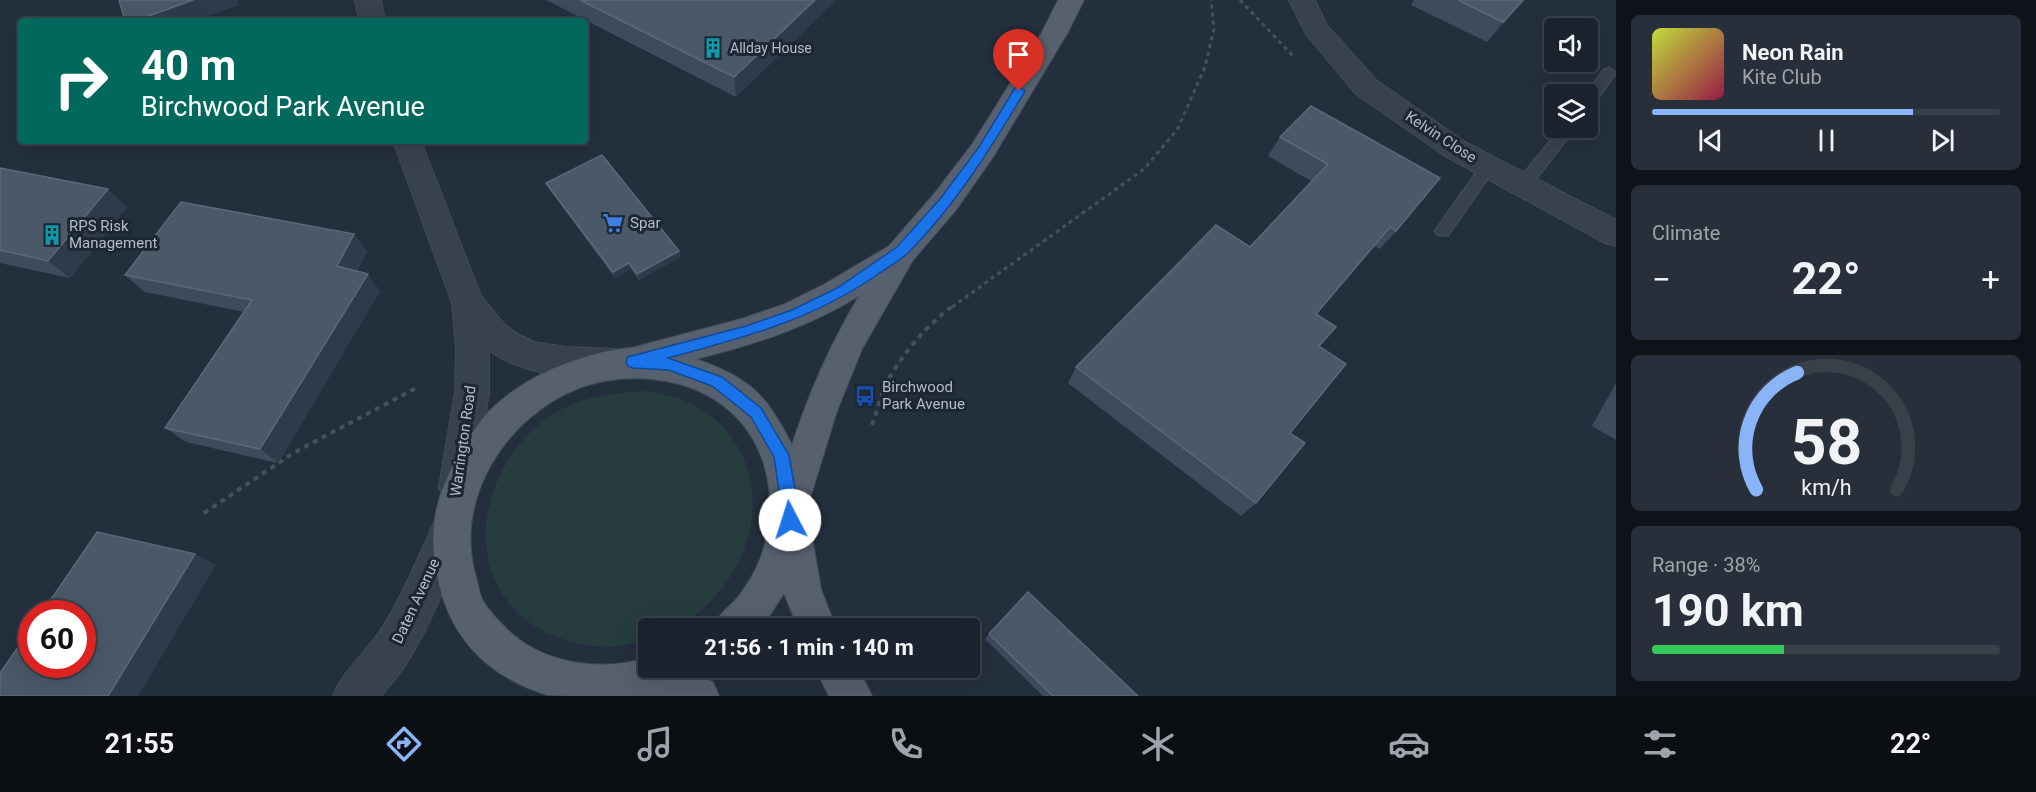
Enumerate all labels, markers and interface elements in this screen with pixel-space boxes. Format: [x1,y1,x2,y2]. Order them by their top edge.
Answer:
map controls [1544,18,1598,138]
button: sound [1544,18,1598,72]
pin [993,29,1044,91]
building icon: Allday House [701,36,725,60]
icon: arrive [1002,38,1035,71]
place label: Allday House [730,40,812,56]
text: Neon Rain [1742,40,1844,65]
text: 40 m [141,41,236,90]
icon: right [42,42,120,120]
text: Kite Club [1742,65,1822,89]
button: layers [1544,84,1598,138]
text: Birchwood Park Avenue [141,91,425,123]
street label: Kelvin Close [1402,107,1480,167]
icon: previous [1694,124,1727,157]
icon: pause [1810,124,1843,157]
icon: next [1926,124,1959,157]
supermarket icon: Spar [601,211,625,235]
place label: Spar [630,214,661,232]
place label: RPS Risk Management [69,217,157,252]
text: Climate [1652,221,1720,245]
building icon: RPS Risk Management [40,223,64,247]
text: 22° [1791,252,1861,305]
text: − [1652,260,1671,299]
text: + [1981,260,2000,299]
place label: Birchwood Park Avenue [882,378,965,413]
bus stop icon: Birchwood Park Avenue [853,384,877,408]
street label: Warrington Road [446,385,480,497]
text: 58 [1790,406,1862,479]
text: km/h [1801,475,1851,500]
position arrow [758,488,822,552]
text: Range · 38% [1652,553,1760,577]
street label: Daten Avenue [388,556,444,646]
text: 190 km [1652,584,1804,637]
speed limit sign: 60 [18,600,96,678]
text: 21:56 · 1 min · 140 m [704,635,914,660]
icon: directions [383,723,425,765]
icon: music [634,723,676,765]
icon: phone [885,723,927,765]
icon: climate [1137,723,1179,765]
icon: car [1388,723,1430,765]
icon: filters [1639,723,1681,765]
text: 21:55 [105,728,174,760]
text: 22° [1890,728,1931,760]

